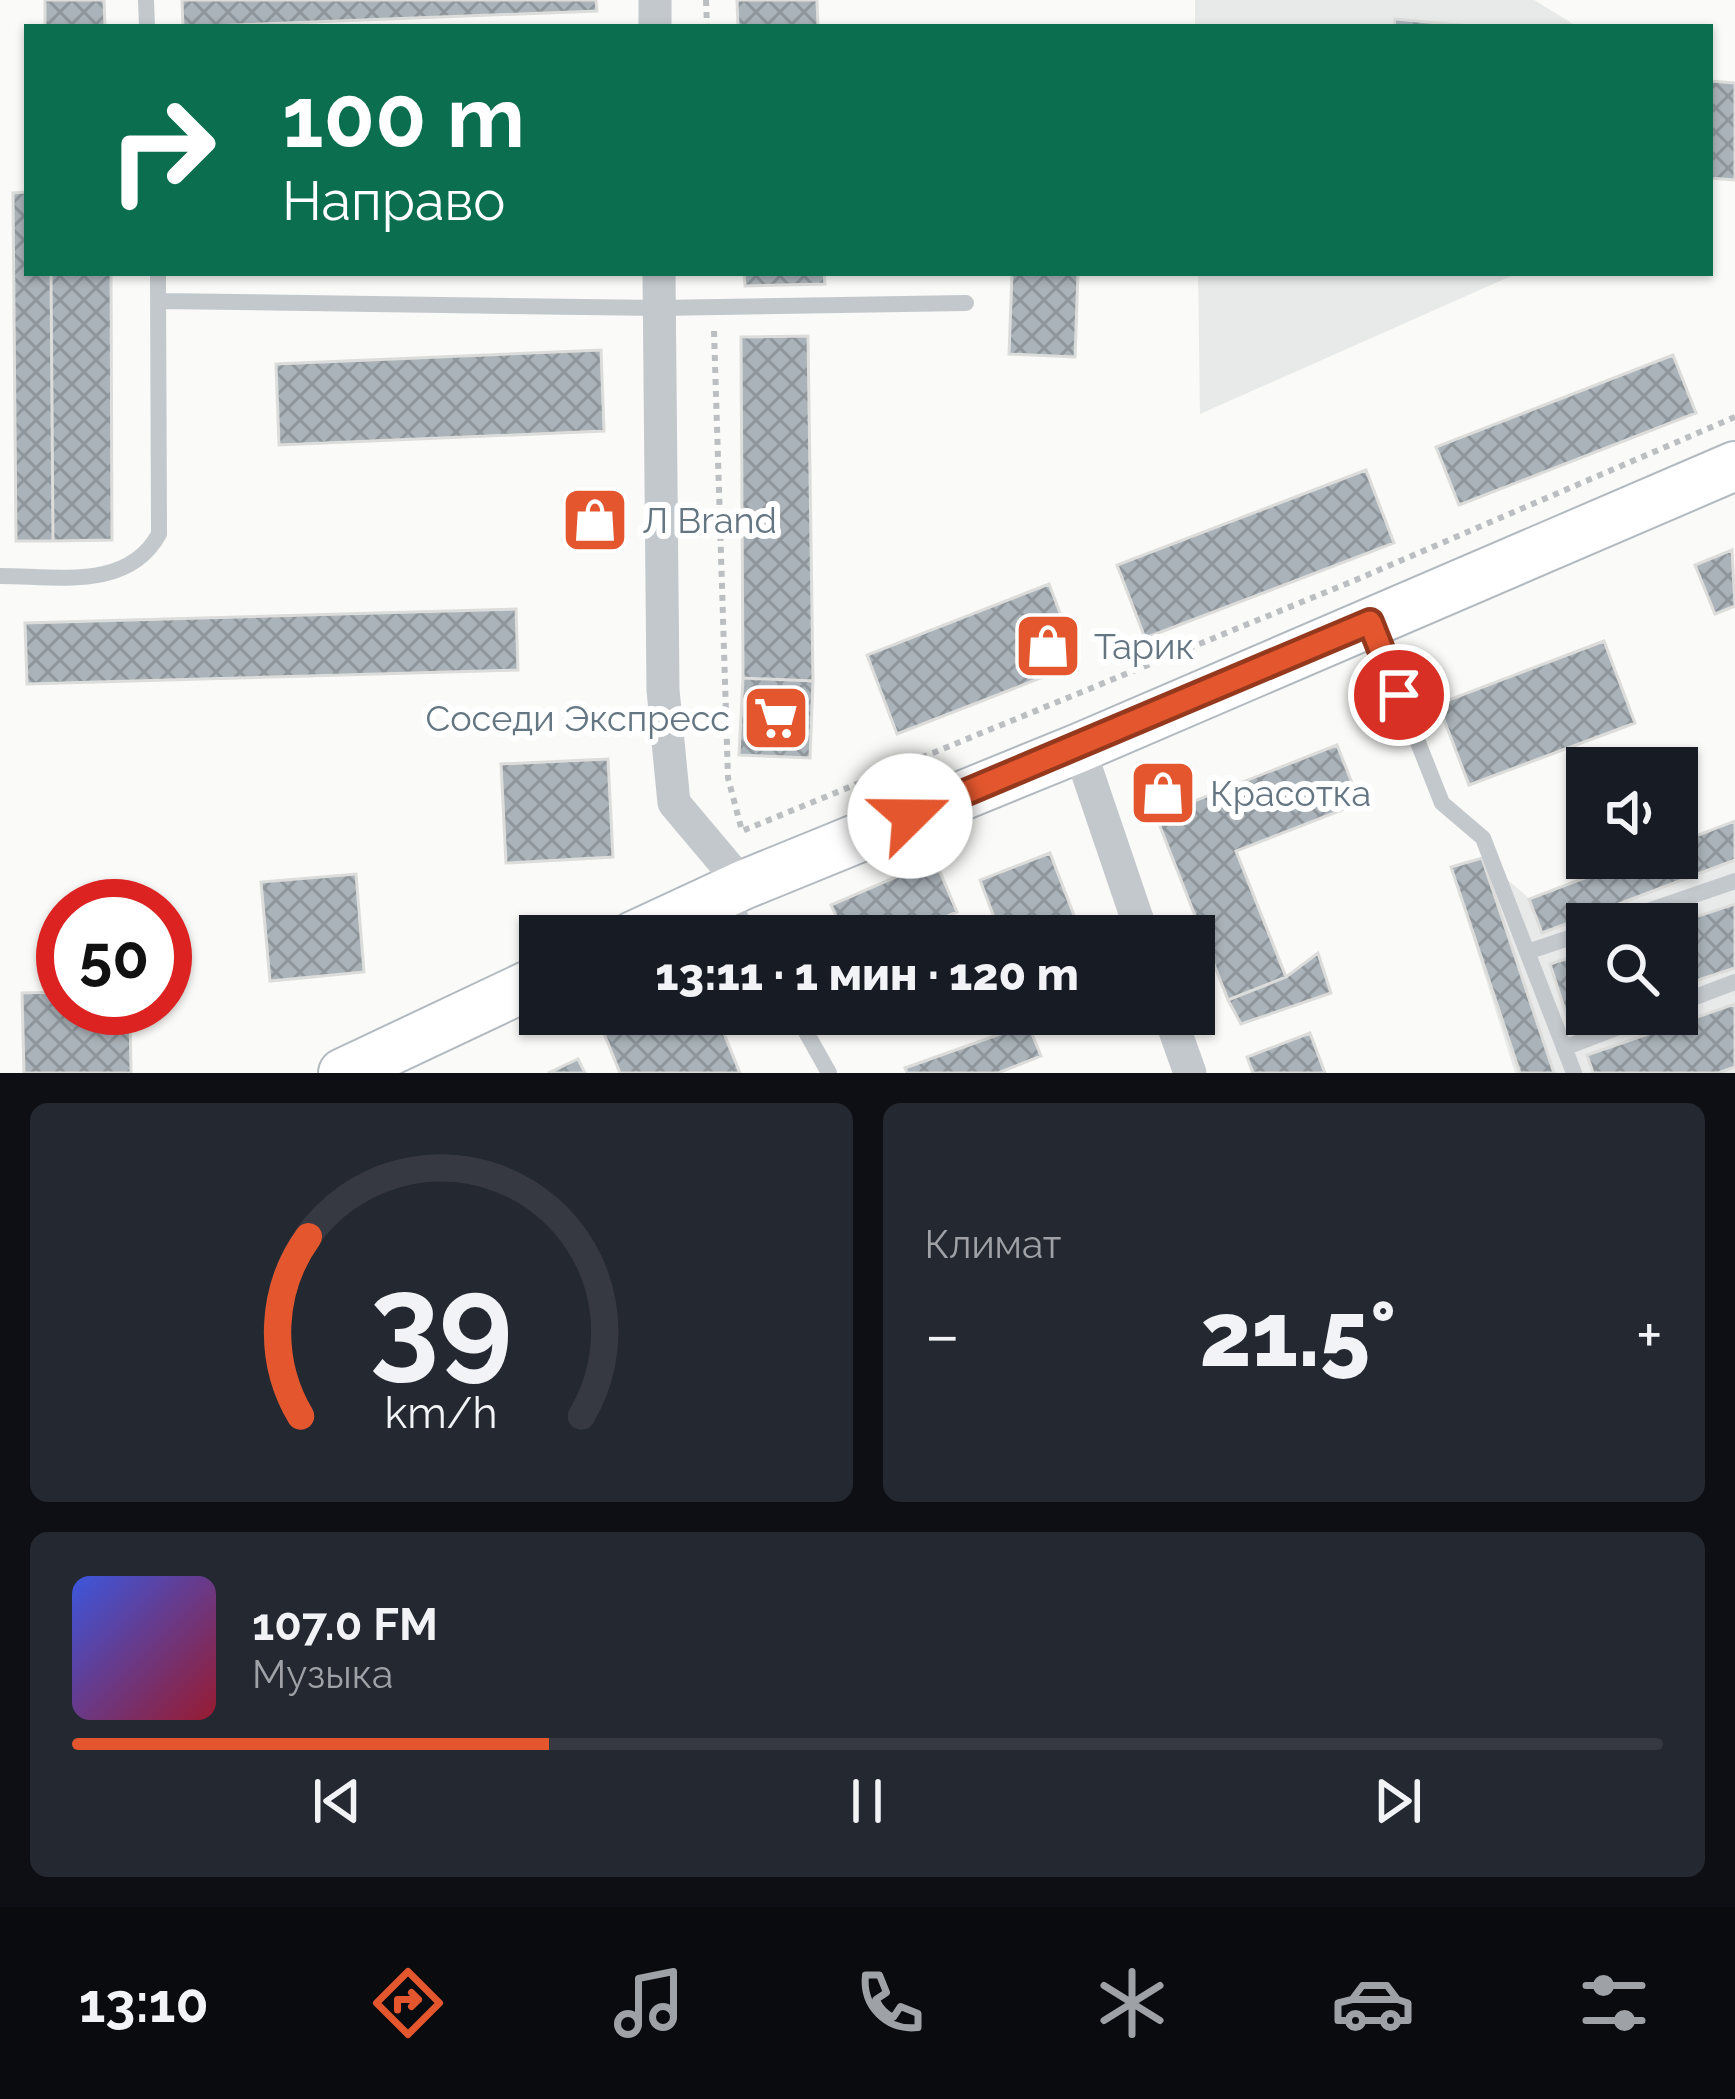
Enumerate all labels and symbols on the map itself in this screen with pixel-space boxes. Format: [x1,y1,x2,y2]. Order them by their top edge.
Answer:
shop icon: Л Brand [560,485,630,555]
place label: Л Brand [642,499,777,541]
shop icon: Тарик [1013,611,1083,681]
place label: Тарик [1094,625,1194,667]
pin [1348,644,1450,746]
supermarket icon: Соседи Экспресс [741,683,811,753]
place label: Соседи Экспресс [425,697,730,739]
position arrow [847,753,973,879]
shop icon: Красотка [1128,758,1198,828]
place label: Красотка [1210,772,1371,814]
speed limit sign: 50 [36,879,192,1035]

